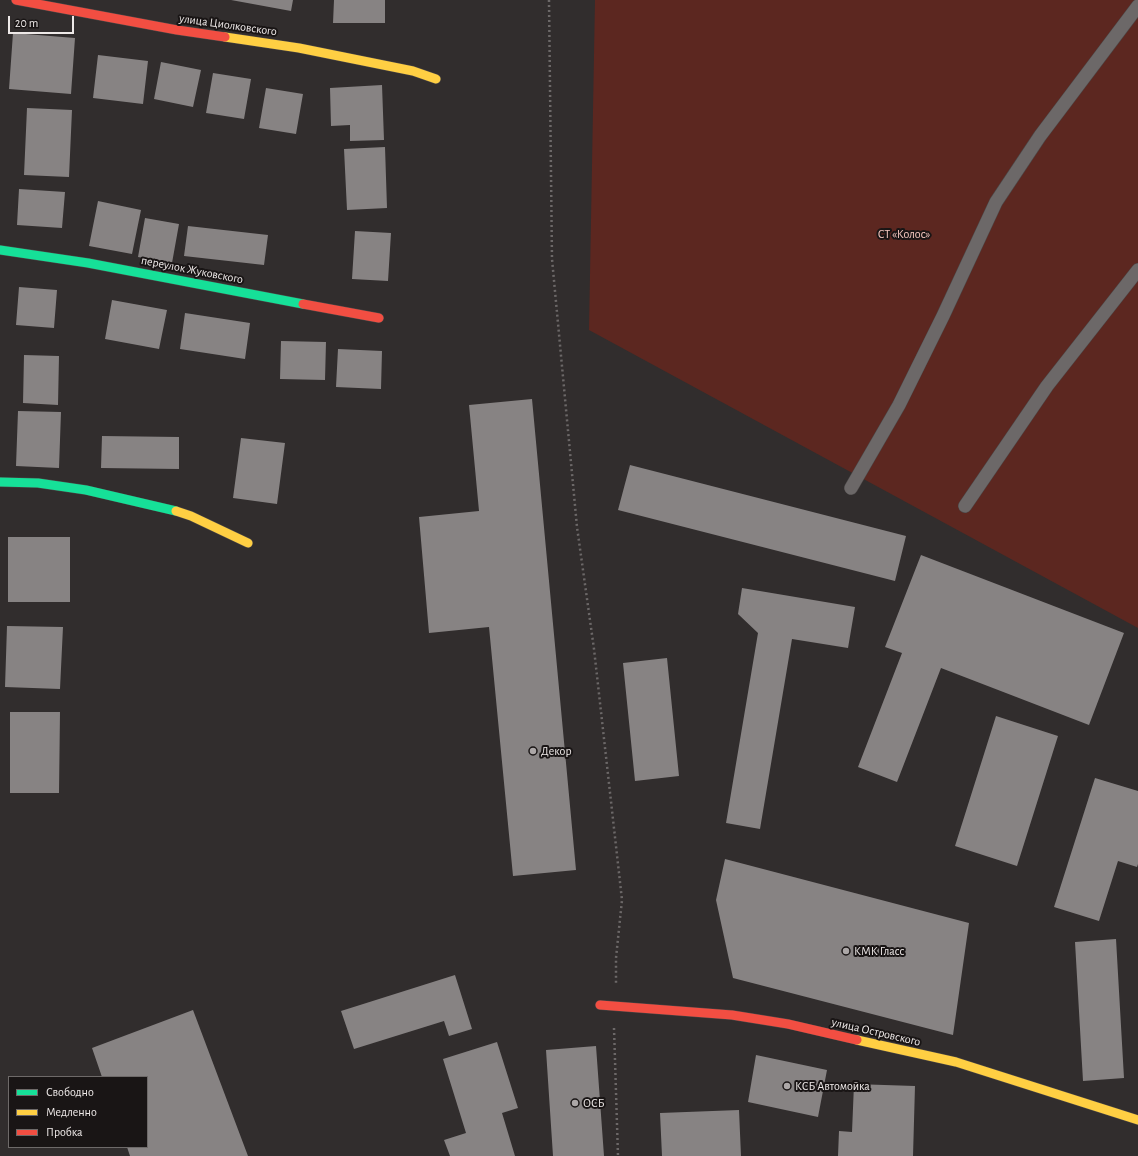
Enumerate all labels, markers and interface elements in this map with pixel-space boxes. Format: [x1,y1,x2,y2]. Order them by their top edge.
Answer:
scale bar [10,8,76,34]
street label: улица Циолковского [178,11,278,39]
text: 20 m [15,17,38,29]
park label: СТ «Колос» [878,227,930,241]
street label: переулок Жуковского [140,253,244,287]
place label: Декор [541,744,572,758]
marker: Декор [528,746,538,756]
place label: КМК Гласс [854,944,904,958]
marker: КМК Гласс [841,946,851,956]
street label: улица Островского [830,1015,922,1049]
legend [8,1076,148,1148]
place label: КСБ Автомойка [795,1079,870,1093]
marker: КСБ Автомойка [782,1081,792,1091]
text: Свободно [46,1086,94,1098]
place label: ОСБ [583,1096,605,1110]
marker: ОСБ [570,1098,580,1108]
text: Медленно [46,1106,97,1118]
text: Пробка [46,1126,83,1138]

